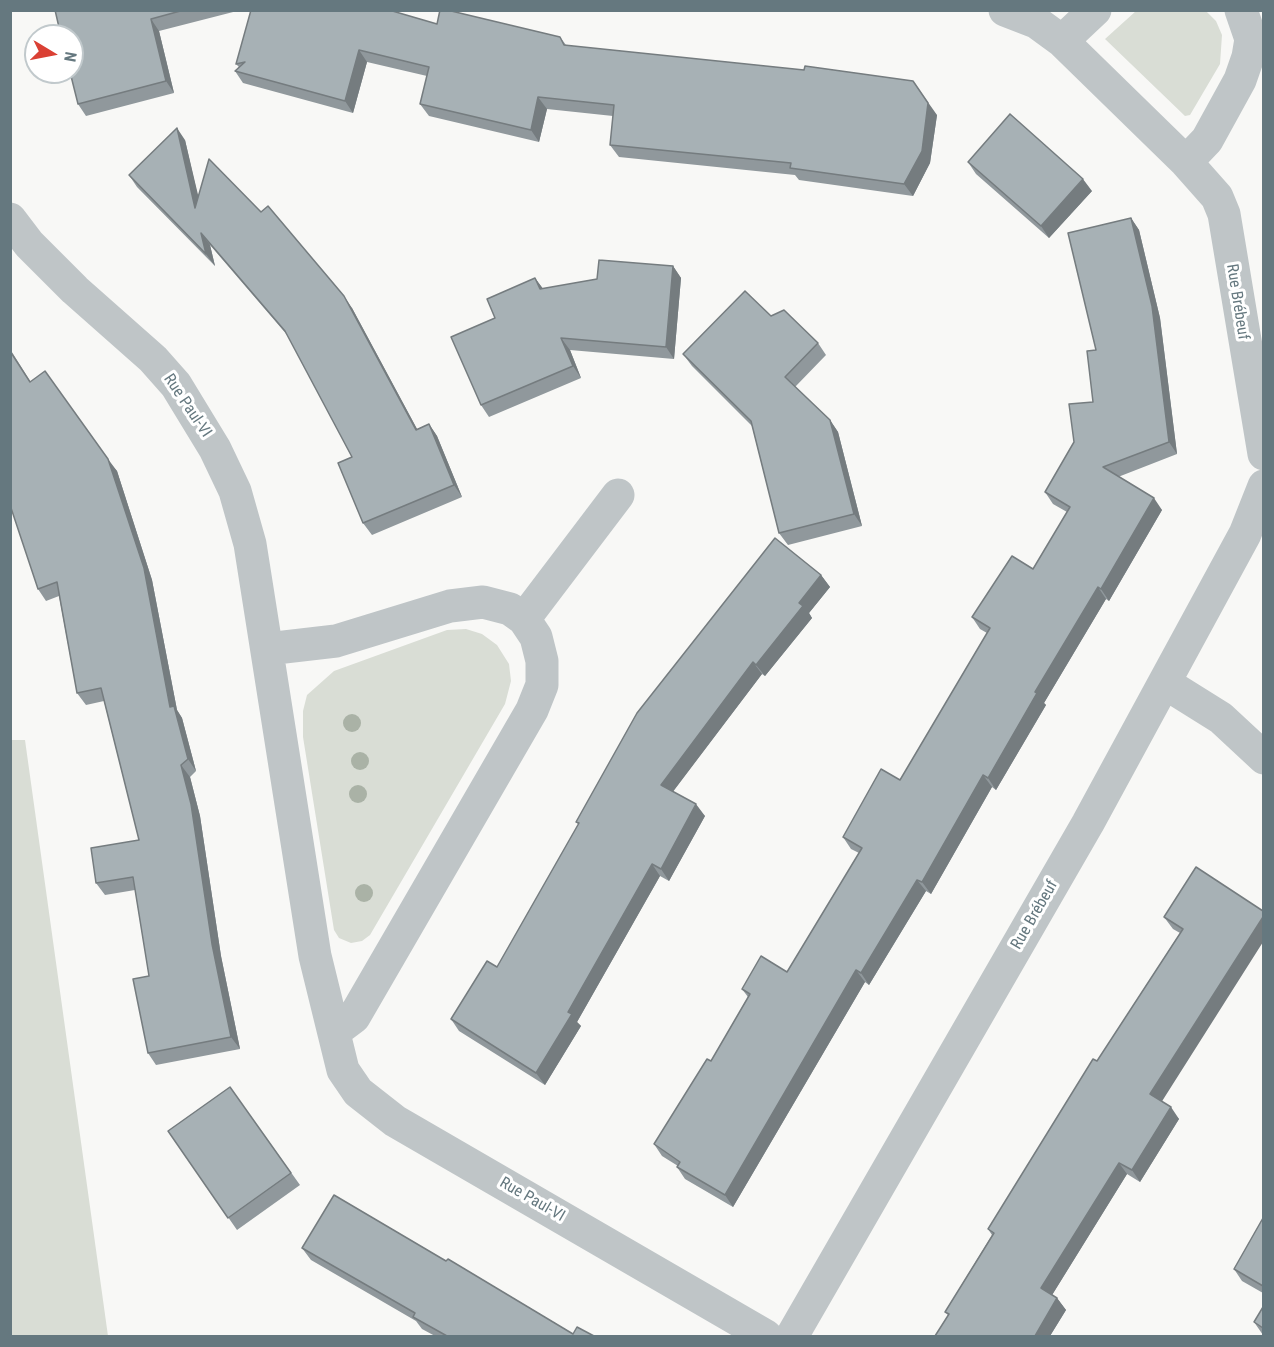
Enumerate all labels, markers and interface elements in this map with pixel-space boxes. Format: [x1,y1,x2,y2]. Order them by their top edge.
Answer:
north arrow [24,24,84,84]
text: N [60,50,80,63]
street label: Rue Brébeuf [1222,263,1252,341]
street label: Rue Paul-VI [159,371,215,441]
street label: Rue Brébeuf [1008,877,1062,953]
street label: Rue Paul-VI [496,1174,568,1226]

